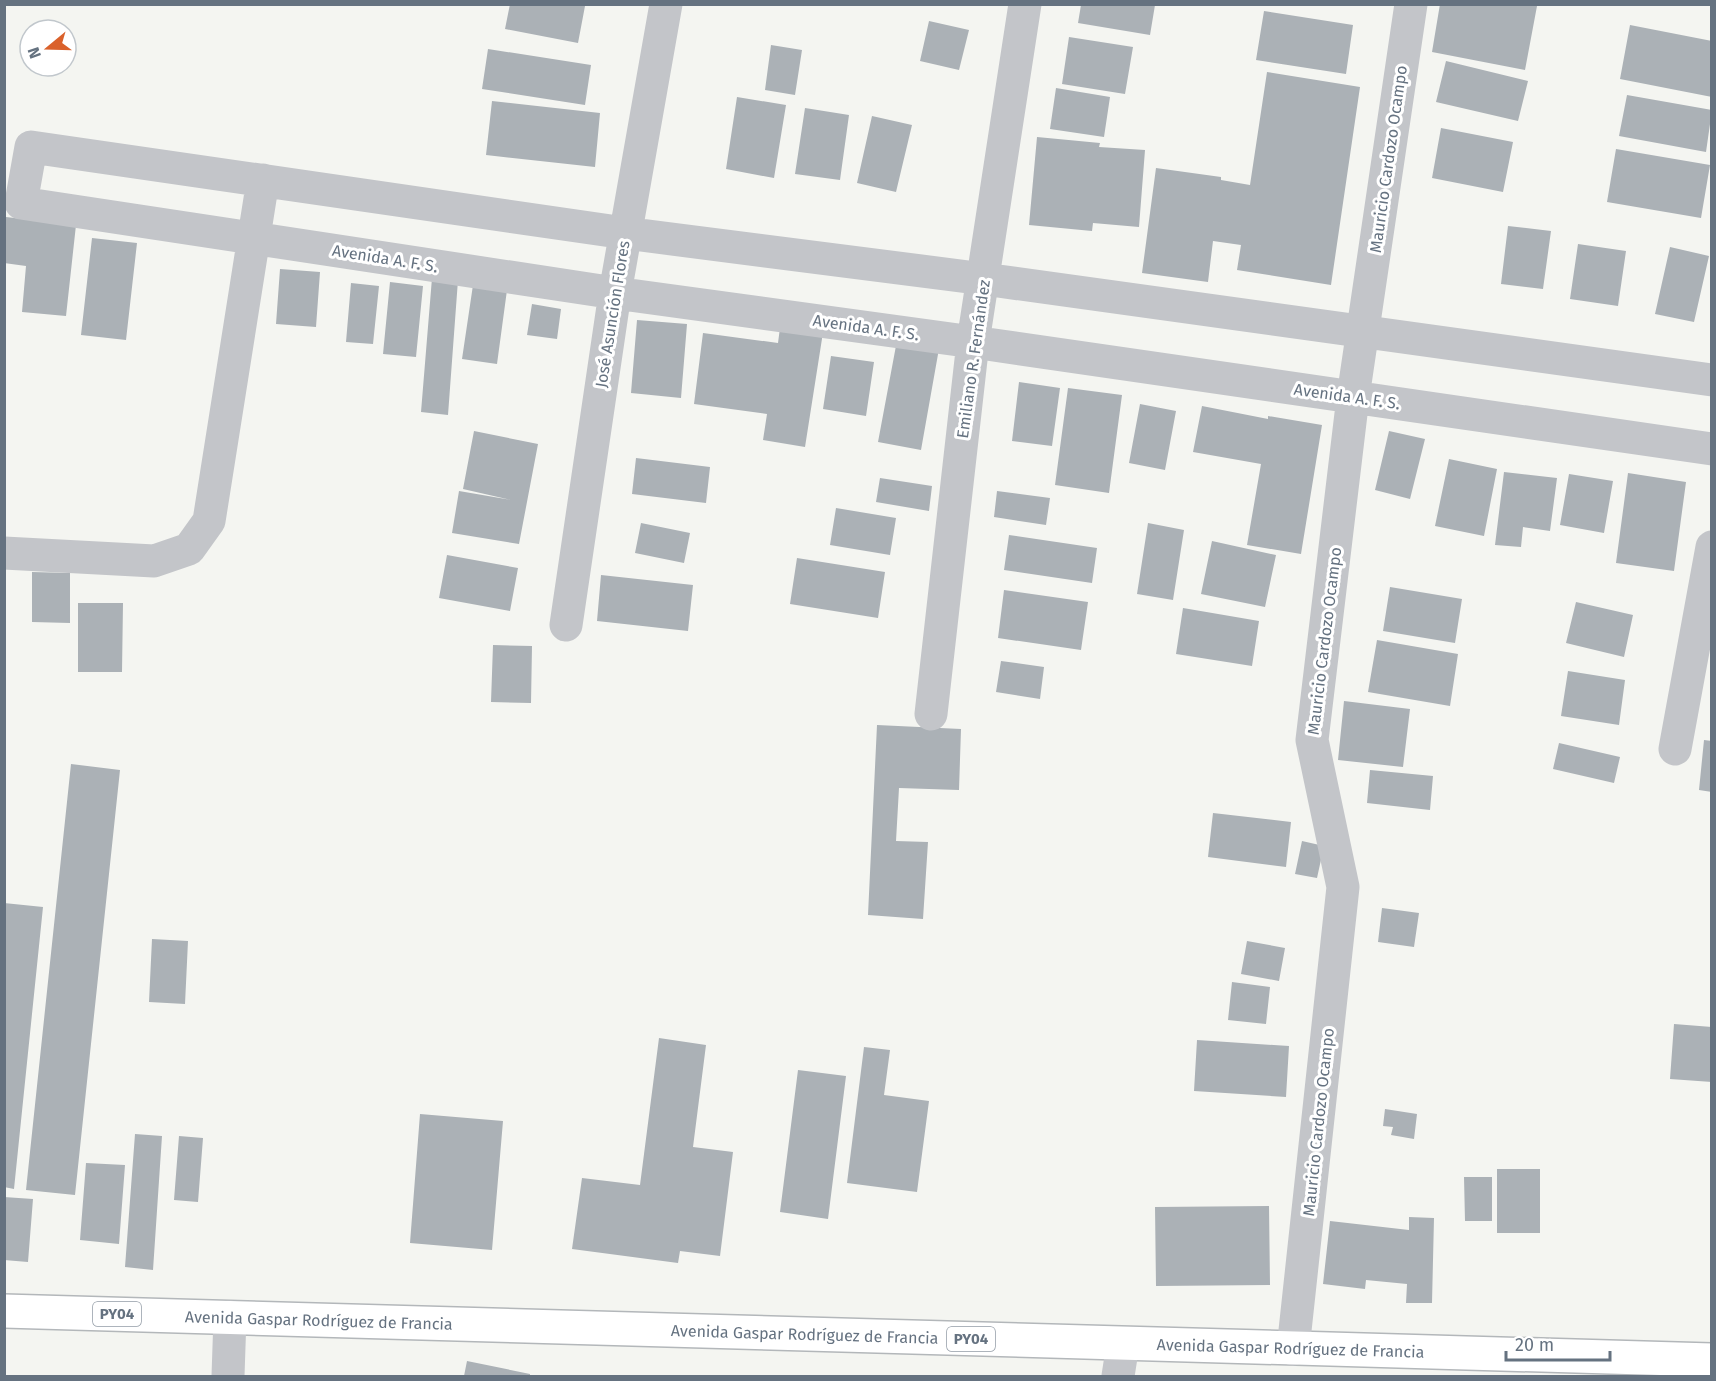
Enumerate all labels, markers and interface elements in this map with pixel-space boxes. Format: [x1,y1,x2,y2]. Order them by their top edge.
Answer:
north arrow [18,18,78,78]
text: N [24,45,45,61]
street label: Mauricio Cardozo Ocampo [1366,64,1411,254]
street label: José Asunción Flores [591,239,634,389]
street label: Avenida A. F. S. [331,241,439,276]
street label: Emiliano R. Fernández [953,278,994,440]
street label: Avenida A. F. S. [812,311,920,344]
street label: Avenida A. F. S. [1293,380,1401,413]
street label: Mauricio Cardozo Ocampo [1304,546,1345,736]
street label: Mauricio Cardozo Ocampo [1299,1027,1338,1217]
road number: PY04 [93,1302,141,1326]
street label: Avenida Gaspar Rodríguez de Francia [185,1307,453,1334]
street label: Avenida Gaspar Rodríguez de Francia [671,1321,939,1348]
scale bar [1506,1324,1610,1362]
road number: PY04 [947,1327,995,1351]
text: 20 m [1515,1334,1554,1356]
street label: Avenida Gaspar Rodríguez de Francia [1156,1335,1425,1362]

